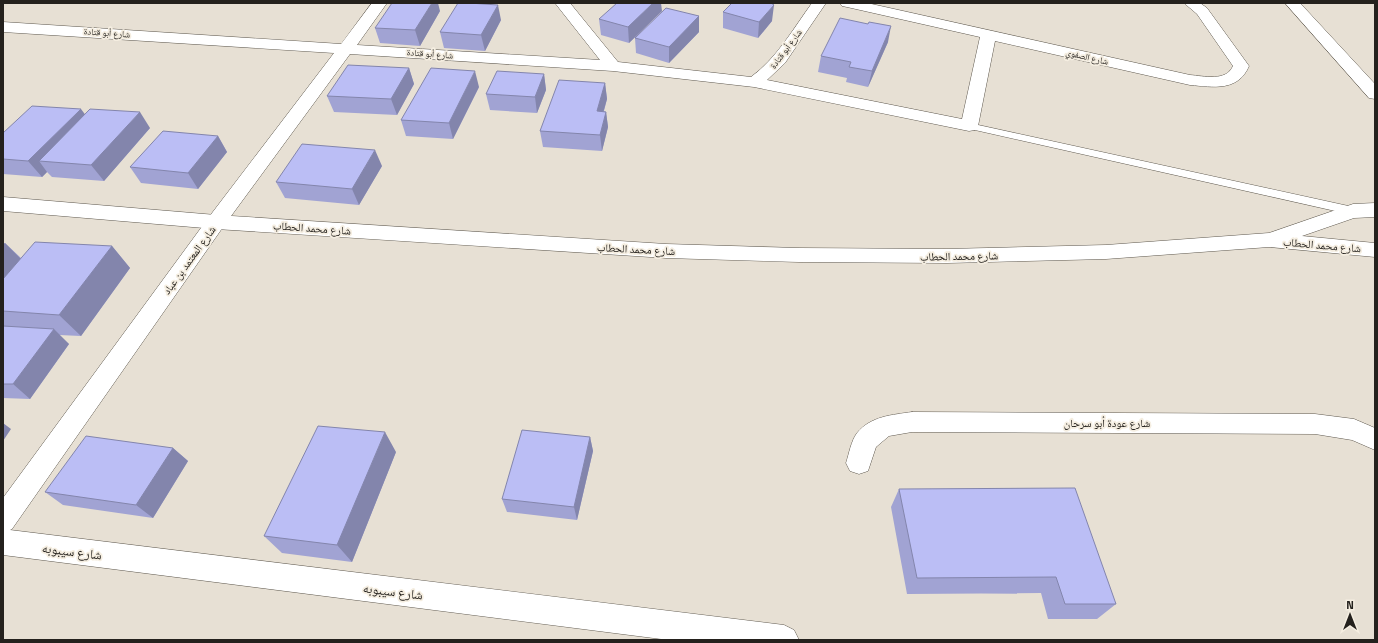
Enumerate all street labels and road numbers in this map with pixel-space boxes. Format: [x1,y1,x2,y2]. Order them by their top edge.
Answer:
street label: شارع أبو قتادة [83,24,131,41]
street label: شارع أبو قتادة [766,26,805,71]
street label: شارع أبو قتادة [406,45,454,62]
street label: شارع الصفوي [1064,45,1110,69]
street label: شارع محمد الحطاب [272,217,352,239]
street label: شارع المعتمد بن عباد [159,222,219,298]
street label: شارع محمد الحطاب [1282,234,1362,256]
street label: شارع محمد الحطاب [596,239,676,259]
street label: شارع محمد الحطاب [920,247,998,265]
street label: شارع عودة أبو سرحان [1064,415,1150,431]
street label: شارع سيبوبه [41,537,103,565]
street label: شارع سيبوبه [362,577,424,605]

